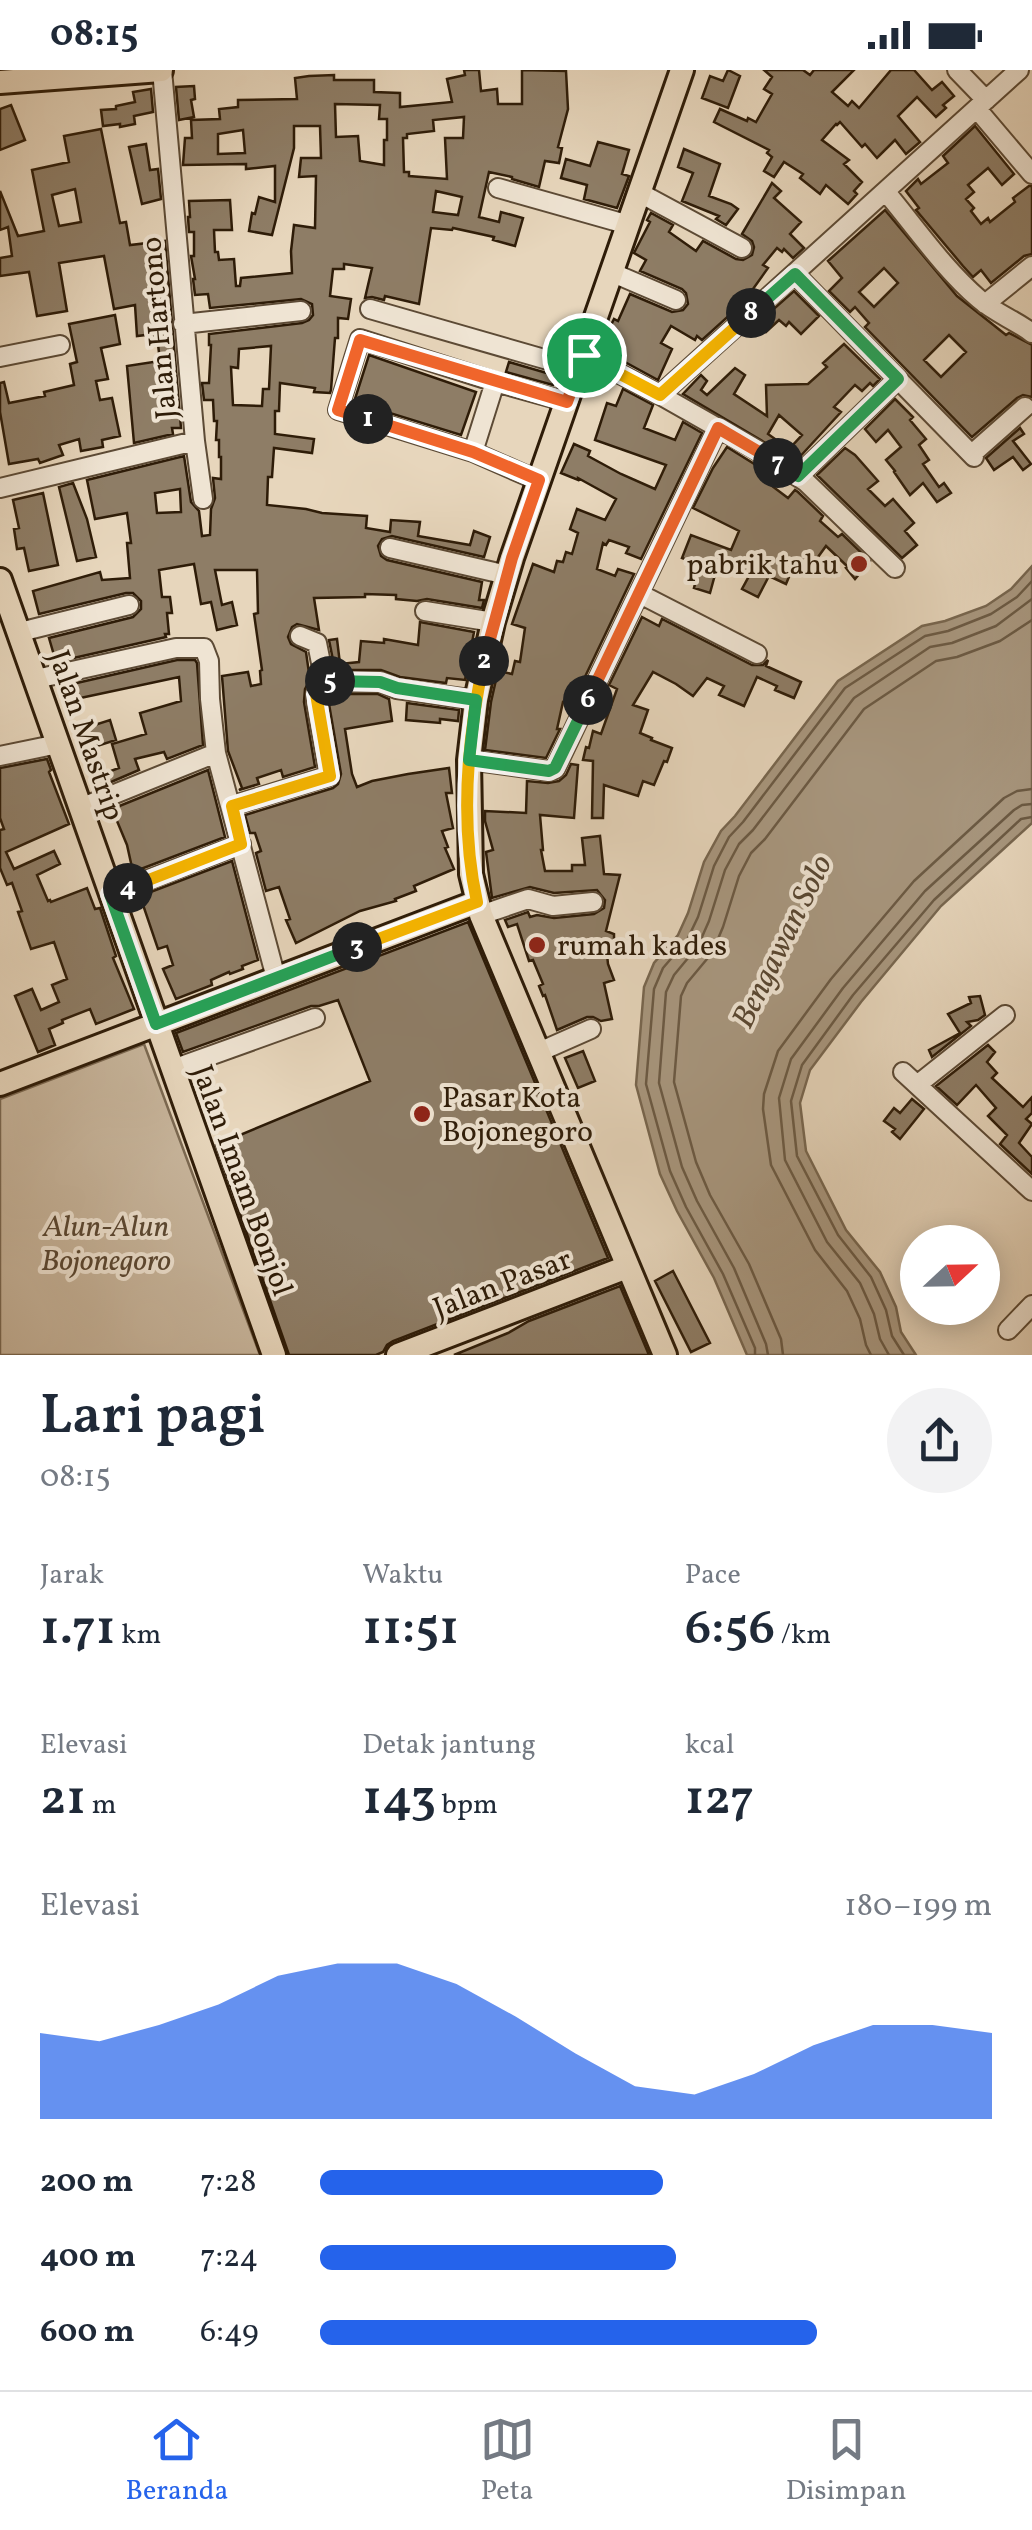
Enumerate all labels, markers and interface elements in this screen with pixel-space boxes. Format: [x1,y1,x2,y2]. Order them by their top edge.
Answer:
text: 08:15 [50,9,138,62]
street label: Jalan Hartono [131,235,189,421]
pin: 8 [726,288,776,338]
text: 8 [743,293,759,332]
pin [542,313,627,398]
icon: arrive [557,328,612,383]
pin: 1 [343,394,393,444]
text: 1 [362,399,374,438]
pin: 7 [753,438,803,488]
text: 7 [771,443,785,482]
place label: pabrik tahu [686,545,839,587]
marker: pabrik tahu [848,553,870,575]
pin: 2 [459,636,509,686]
text: 2 [477,641,491,680]
street label: Jalan Mastrip [36,645,134,826]
pin: 5 [305,656,355,706]
text: 5 [323,661,337,700]
pin: 6 [563,675,613,725]
text: 6 [580,680,596,719]
water label: Bengawan Solo [723,848,845,1036]
pin: 4 [103,863,153,913]
text: 4 [120,868,136,907]
pin: 3 [332,922,382,972]
place label: rumah kades [557,926,727,968]
text: 3 [350,927,364,966]
marker: rumah kades [526,934,548,956]
street label: Jalan Imam Bonjol [180,1059,302,1302]
place label: Pasar Kota Bojonegoro [442,1078,593,1154]
marker: Pasar Kota Bojonegoro [411,1103,433,1125]
park label: Alun-Alun Bojonegoro [41,1207,171,1283]
north arrow [900,1225,1000,1325]
map controls [900,1225,1000,1325]
street label: Jalan Pasar [427,1239,578,1331]
text: Lari pagi [40,1380,266,1456]
button: share [887,1388,992,1493]
text: 08:15 [40,1456,111,1500]
text: Jarak [40,1556,104,1595]
text: Waktu [362,1556,443,1595]
text: Pace [685,1556,741,1595]
text: 1.71 [40,1595,116,1665]
text: 11:51 [362,1595,459,1665]
text: 6:56 [685,1595,775,1665]
text: km [116,1616,161,1655]
text: /km [775,1616,831,1655]
text: Elevasi [40,1726,127,1765]
text: Detak jantung [362,1726,536,1765]
text: kcal [685,1726,734,1765]
text: 21 [40,1765,86,1835]
text: 143 [362,1765,436,1835]
text: 127 [685,1765,754,1835]
text: m [86,1786,117,1825]
text: bpm [436,1786,498,1825]
text: Elevasi [40,1885,140,1929]
text: 180–199 m [844,1885,992,1929]
text: 200 m [40,2161,134,2205]
text: 7:28 [200,2161,257,2205]
text: 400 m [40,2236,136,2280]
text: 7:24 [200,2236,258,2280]
text: 600 m [40,2311,135,2355]
text: 6:49 [200,2311,259,2355]
tab: Beranda [126,2412,228,2511]
tab: Peta [480,2412,535,2511]
tab: Disimpan [786,2412,906,2511]

